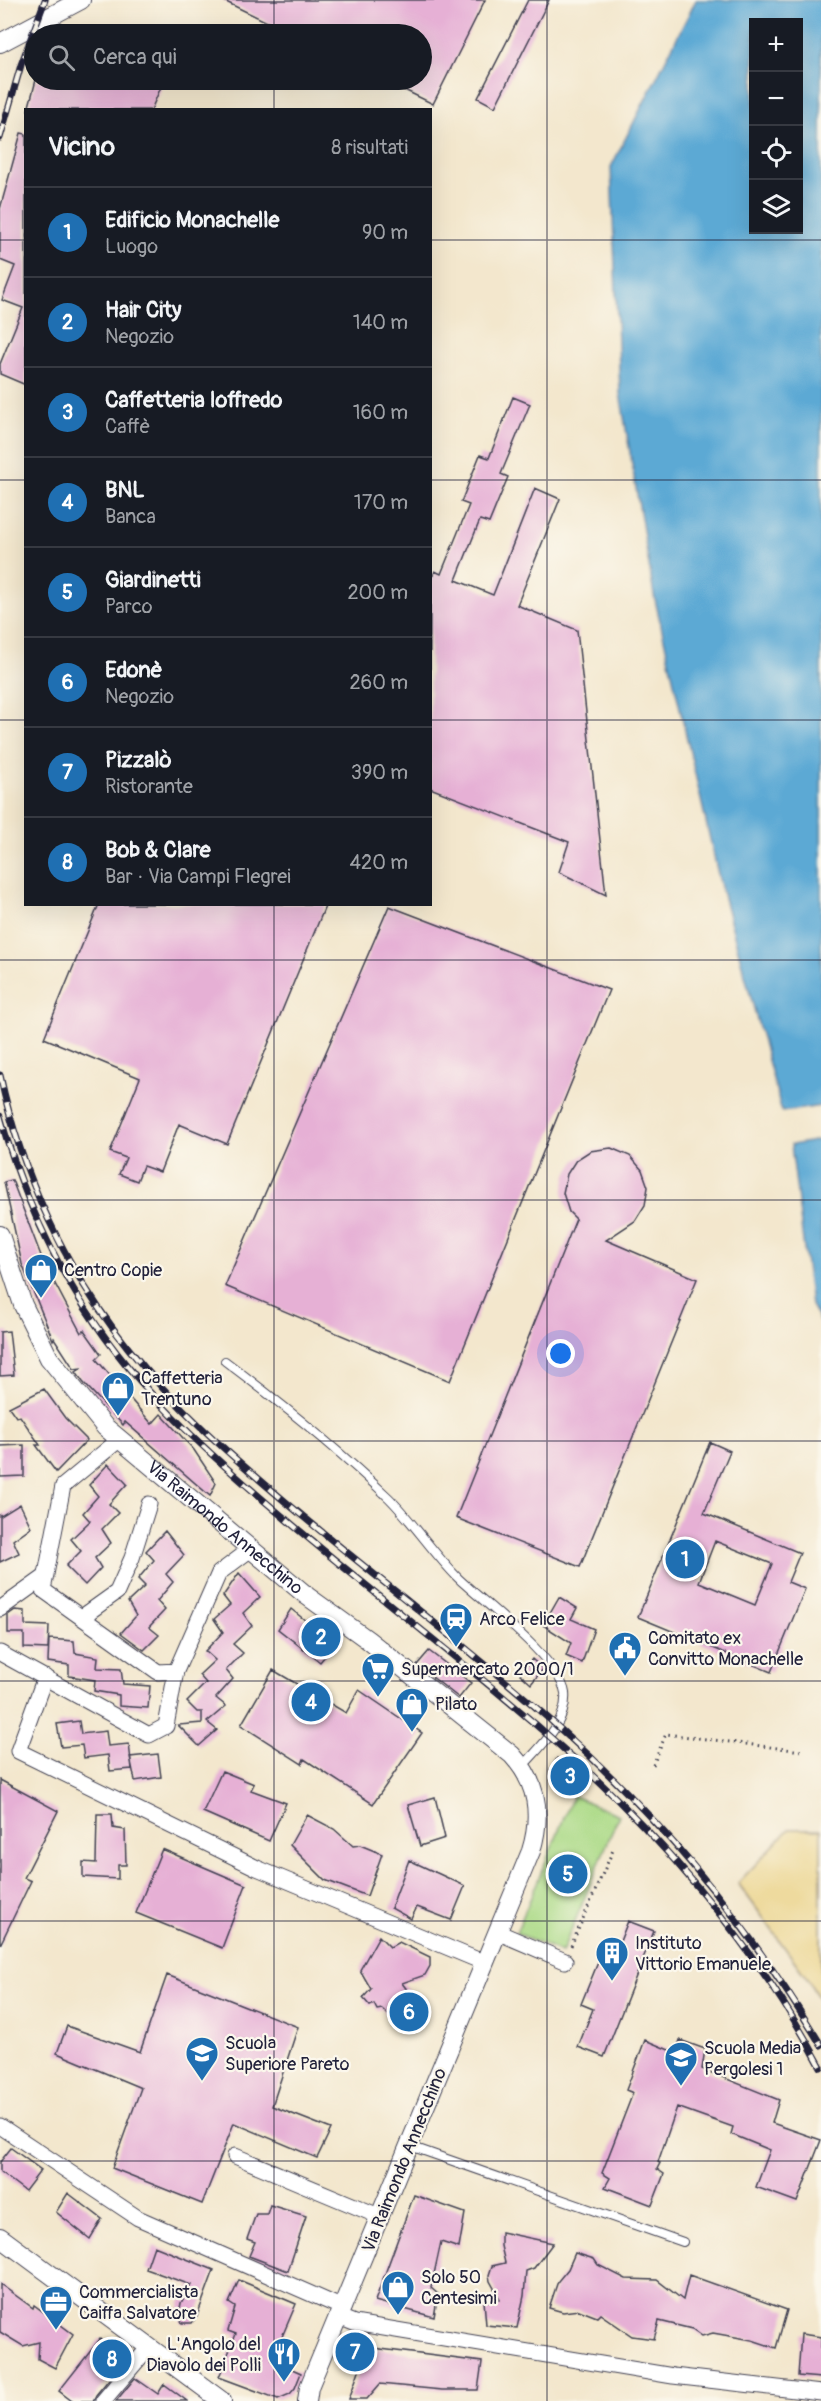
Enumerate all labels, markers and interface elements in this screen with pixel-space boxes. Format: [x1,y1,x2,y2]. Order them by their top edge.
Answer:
map controls [749,18,803,234]
button: + [749,18,803,72]
search box [24,24,432,90]
icon: search [45,41,78,74]
text: Cerca qui [93,43,177,71]
button: − [749,72,803,126]
button: locate [749,126,803,180]
text: Vicino [48,131,115,163]
text: 8 risultati [331,135,408,160]
button: layers [749,180,803,234]
text: Edificio Monachelle [105,206,279,234]
text: 1 [64,220,71,245]
text: 90 m [362,220,408,245]
text: Luogo [105,234,158,259]
text: Hair City [105,296,181,324]
text: 2 [62,310,73,335]
text: 140 m [353,310,408,335]
text: Negozio [105,324,174,349]
text: Caffetteria Ioffredo [105,386,282,414]
text: 3 [62,400,73,425]
text: 160 m [353,400,408,425]
text: Caffè [105,414,150,439]
text: BNL [105,476,145,504]
text: 4 [62,490,73,515]
text: 170 m [354,490,408,515]
text: Banca [105,504,156,529]
text: Giardinetti [105,566,201,594]
text: 5 [62,580,73,605]
text: 200 m [347,580,408,605]
text: Parco [105,594,153,619]
text: Edonè [105,656,163,684]
text: 6 [62,670,73,695]
text: 260 m [349,670,408,695]
text: Negozio [105,684,174,709]
text: Pizzalò [105,746,171,774]
text: 7 [62,760,73,785]
text: 390 m [351,760,408,785]
text: Ristorante [105,774,193,799]
text: Bob & Clare [105,836,211,864]
text: 8 [62,850,73,875]
text: 420 m [349,850,408,875]
text: Bar · Via Campi Flegrei [105,864,291,889]
shop icon: Centro Copie [23,1252,59,1299]
place label: Centro Copie [64,1259,162,1282]
your location [546,1339,575,1368]
place label: Caffetteria Trentuno [141,1367,223,1411]
shop icon: Caffetteria Trentuno [100,1370,136,1417]
street label: Via Raimondo Annecchino [142,1456,308,1600]
pin: 1 [666,1536,704,1582]
station icon: Arco Felice [438,1601,474,1648]
place label: Arco Felice [479,1608,565,1631]
pin: 2 [302,1614,340,1660]
place label: Comitato ex Convitto Monachelle [648,1627,803,1671]
public building icon: Comitato ex Convitto Monachelle [607,1630,643,1677]
supermarket icon: Supermercato 2000/1 [360,1651,396,1698]
place label: Supermercato 2000/1 [401,1658,574,1681]
pin: 4 [292,1680,330,1724]
shop icon: Pilato [394,1686,430,1733]
place label: Pilato [435,1693,478,1716]
pin: 3 [550,1754,590,1798]
pin: 5 [548,1852,588,1896]
place label: Instituto Vittorio Emanuele [635,1932,771,1976]
building icon: Instituto Vittorio Emanuele [594,1935,630,1982]
pin: 6 [390,1990,428,2034]
place label: Scuola Superiore Pareto [225,2032,350,2076]
school or university icon: Scuola Superiore Pareto [184,2035,220,2082]
place label: Scuola Media Pergolesi 1 [704,2037,801,2081]
school or university icon: Scuola Media Pergolesi 1 [663,2040,699,2087]
street label: Via Raimondo Annecchino [357,2064,452,2256]
place label: Solo 50 Centesimi [421,2266,497,2310]
shop icon: Solo 50 Centesimi [380,2269,416,2316]
place label: Commercialista Caiffa Salvatore [79,2281,198,2325]
office icon: Commercialista Caiffa Salvatore [38,2284,74,2331]
pin: 7 [336,2330,374,2374]
place label: L'Angolo del Diavolo dei Polli [146,2333,261,2377]
pin: 8 [92,2336,132,2382]
restaurant icon: L'Angolo del Diavolo dei Polli [266,2336,302,2383]

